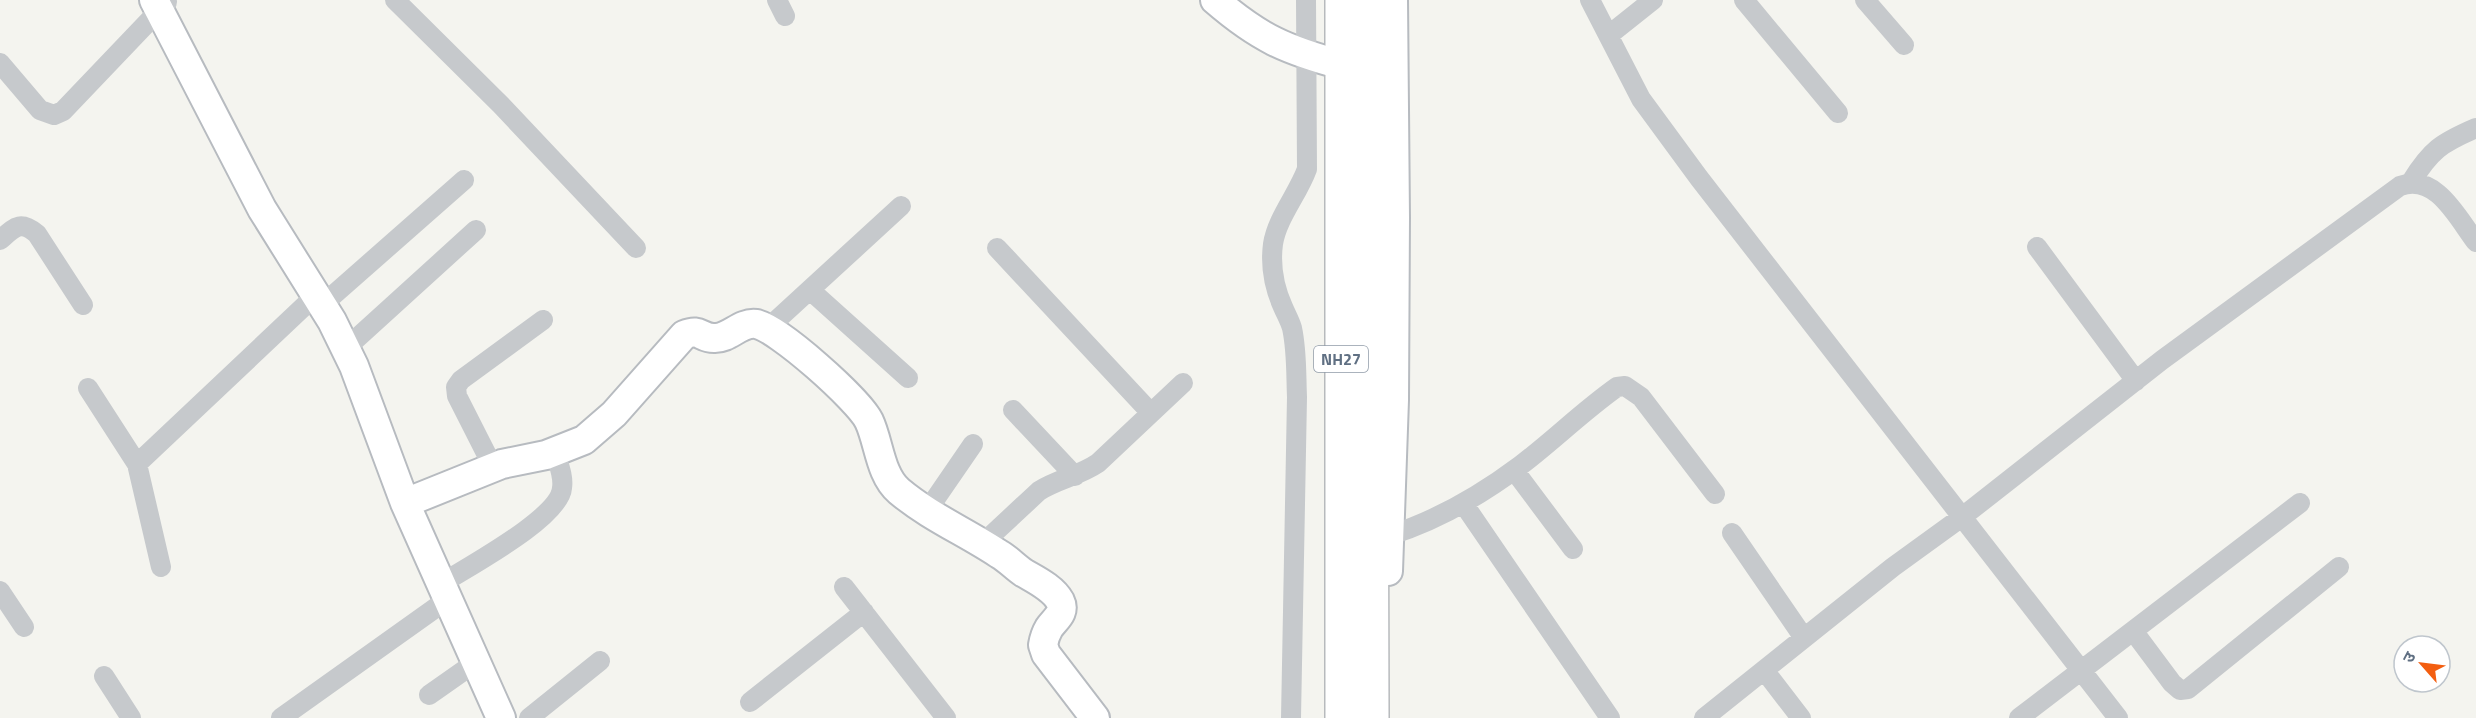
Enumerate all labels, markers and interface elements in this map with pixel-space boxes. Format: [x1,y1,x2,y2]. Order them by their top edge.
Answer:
road number: NH27 [1314,346,1368,372]
north arrow [2392,634,2452,694]
text: उ [2396,647,2422,667]

